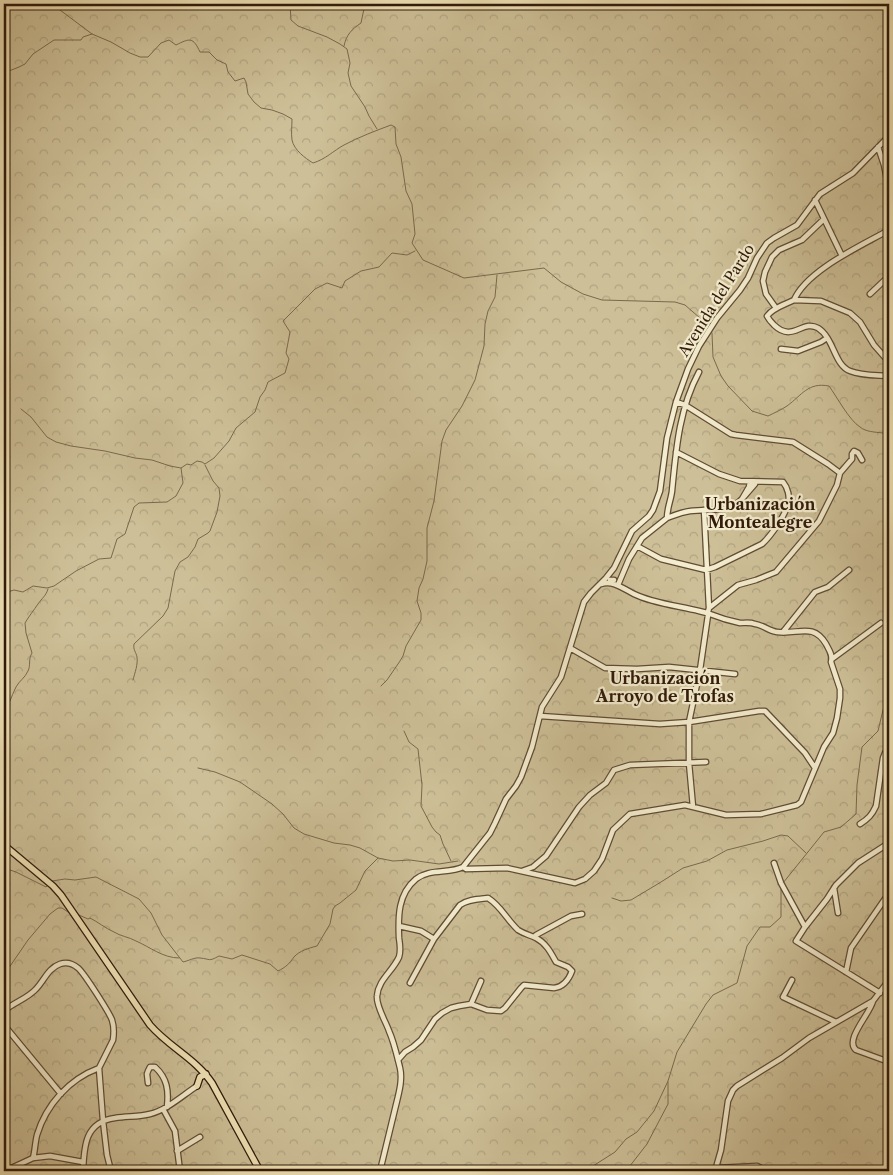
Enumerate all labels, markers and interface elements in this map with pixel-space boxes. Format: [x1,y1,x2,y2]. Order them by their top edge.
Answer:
street label: Avenida del Pardo [673,240,758,361]
district label: Urbanización Montealegre [705,494,815,532]
district label: Urbanización Arroyo de Trofas [595,668,734,706]

